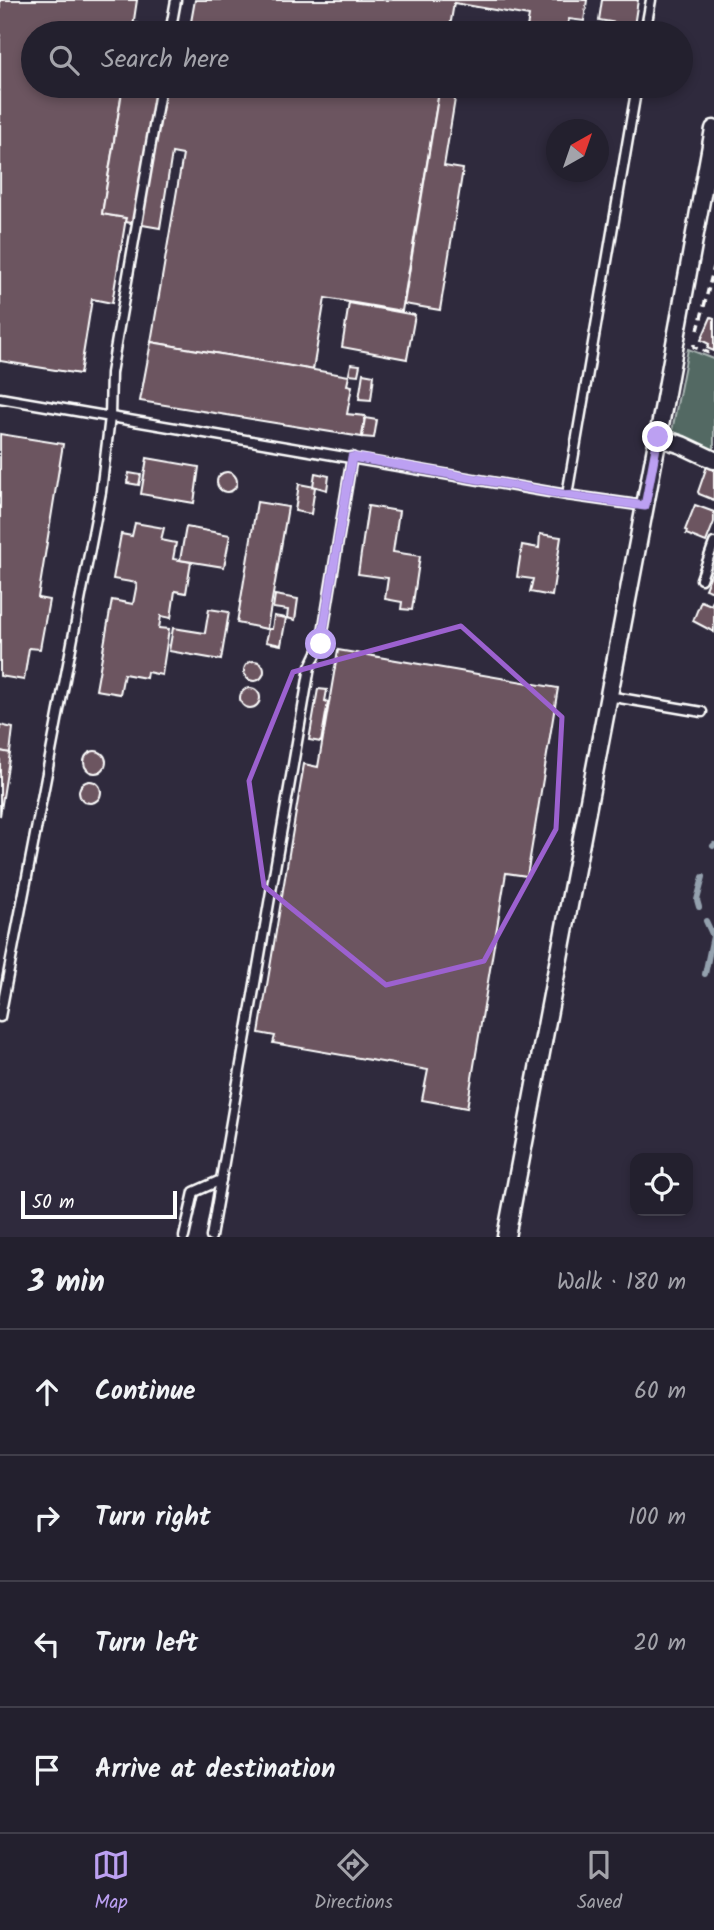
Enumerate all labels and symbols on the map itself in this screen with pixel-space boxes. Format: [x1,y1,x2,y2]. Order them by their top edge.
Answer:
north arrow [546,119,609,182]
route end [642,421,673,452]
route start [305,628,336,659]
scale bar [21,1188,177,1220]

